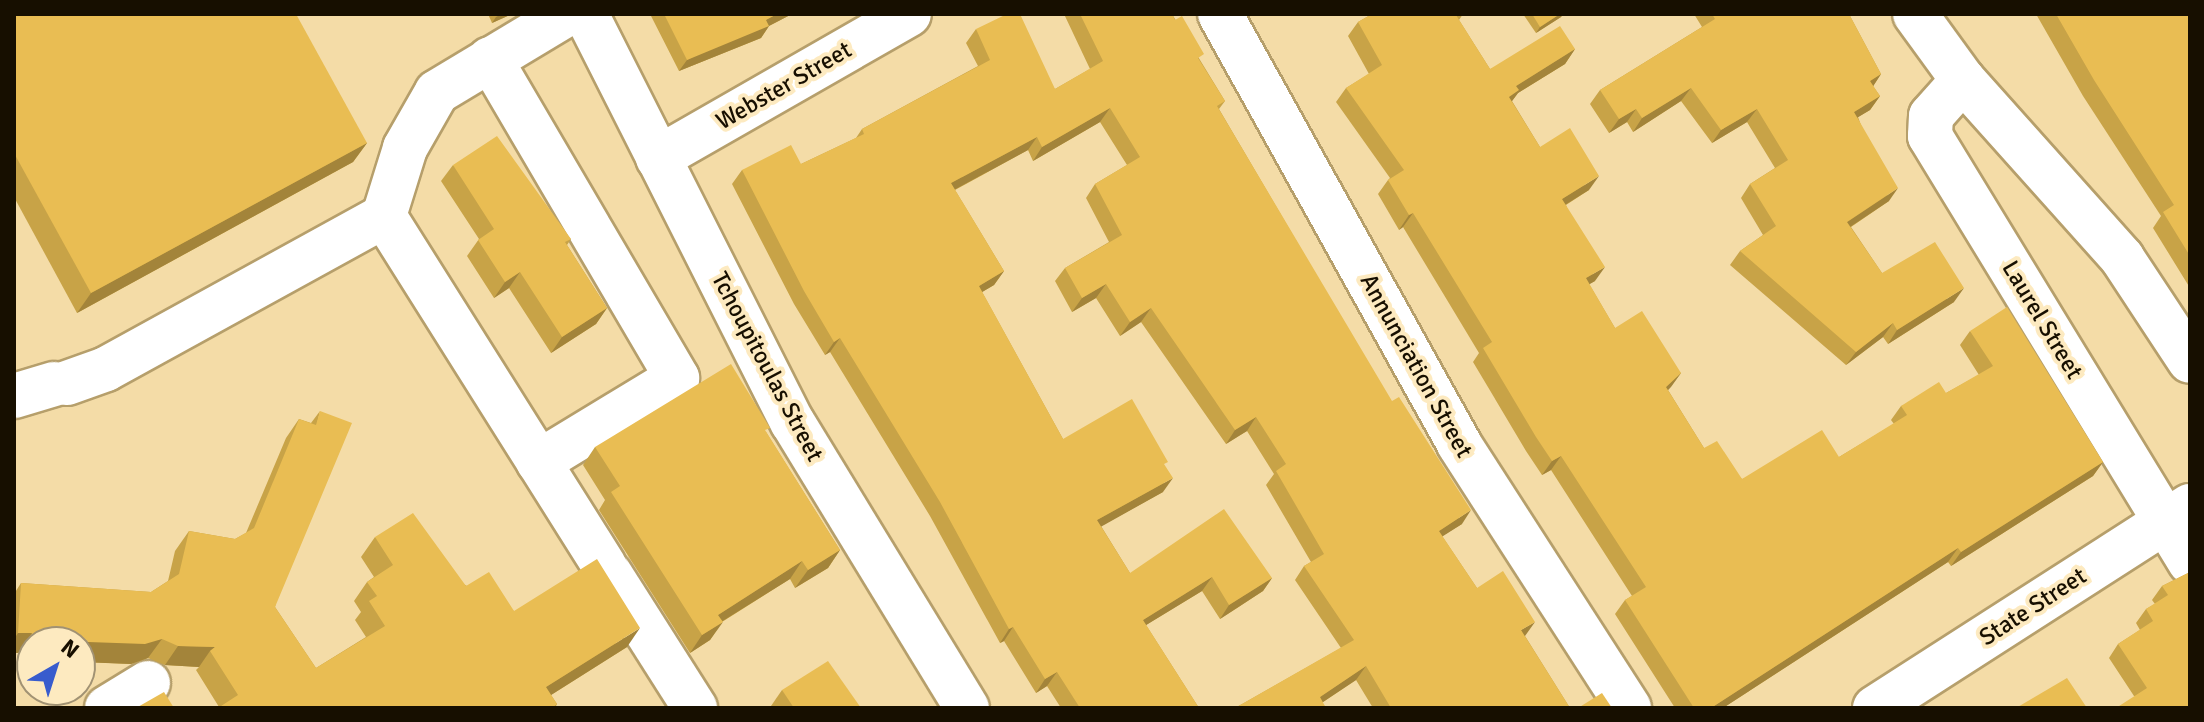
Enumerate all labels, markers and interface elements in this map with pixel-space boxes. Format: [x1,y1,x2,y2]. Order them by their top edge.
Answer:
street label: Webster Street [711,36,857,136]
street label: Laurel Street [1995,256,2089,384]
street label: Tchoupitoulas Street [705,267,829,467]
street label: Annunciation Street [1354,269,1478,463]
street label: State Street [1974,562,2092,652]
north arrow [16,626,96,706]
text: N [56,633,85,664]

